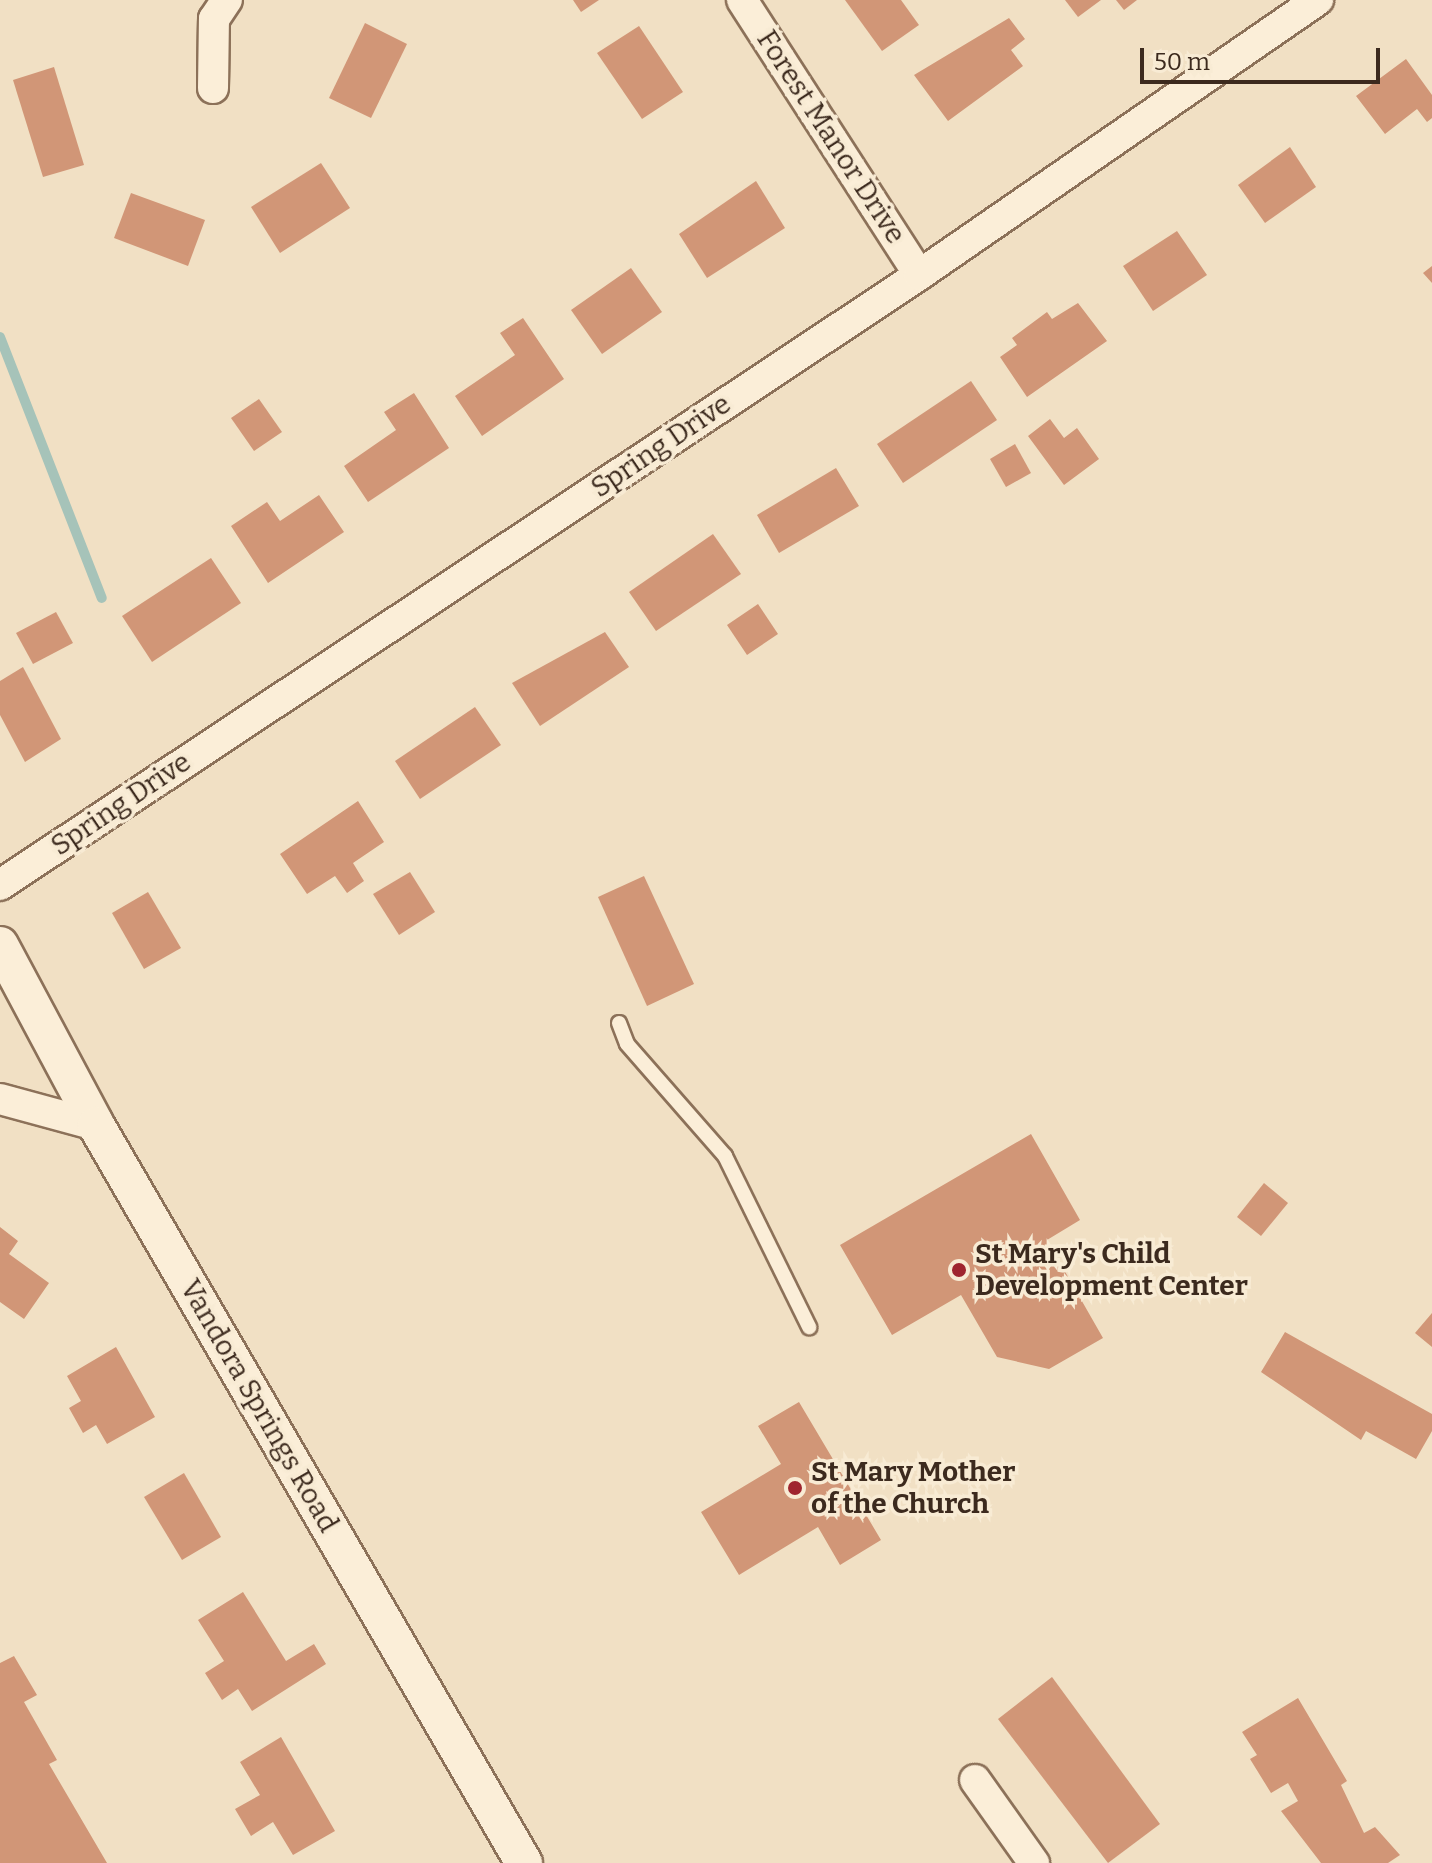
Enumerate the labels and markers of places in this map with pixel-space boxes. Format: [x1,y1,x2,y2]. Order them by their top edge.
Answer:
place label: St Mary's Child Development Center [975,1237,1248,1303]
marker: St Mary's Child Development Center [950,1261,968,1279]
place label: St Mary Mother of the Church [811,1455,1015,1521]
marker: St Mary Mother of the Church [786,1479,804,1497]

